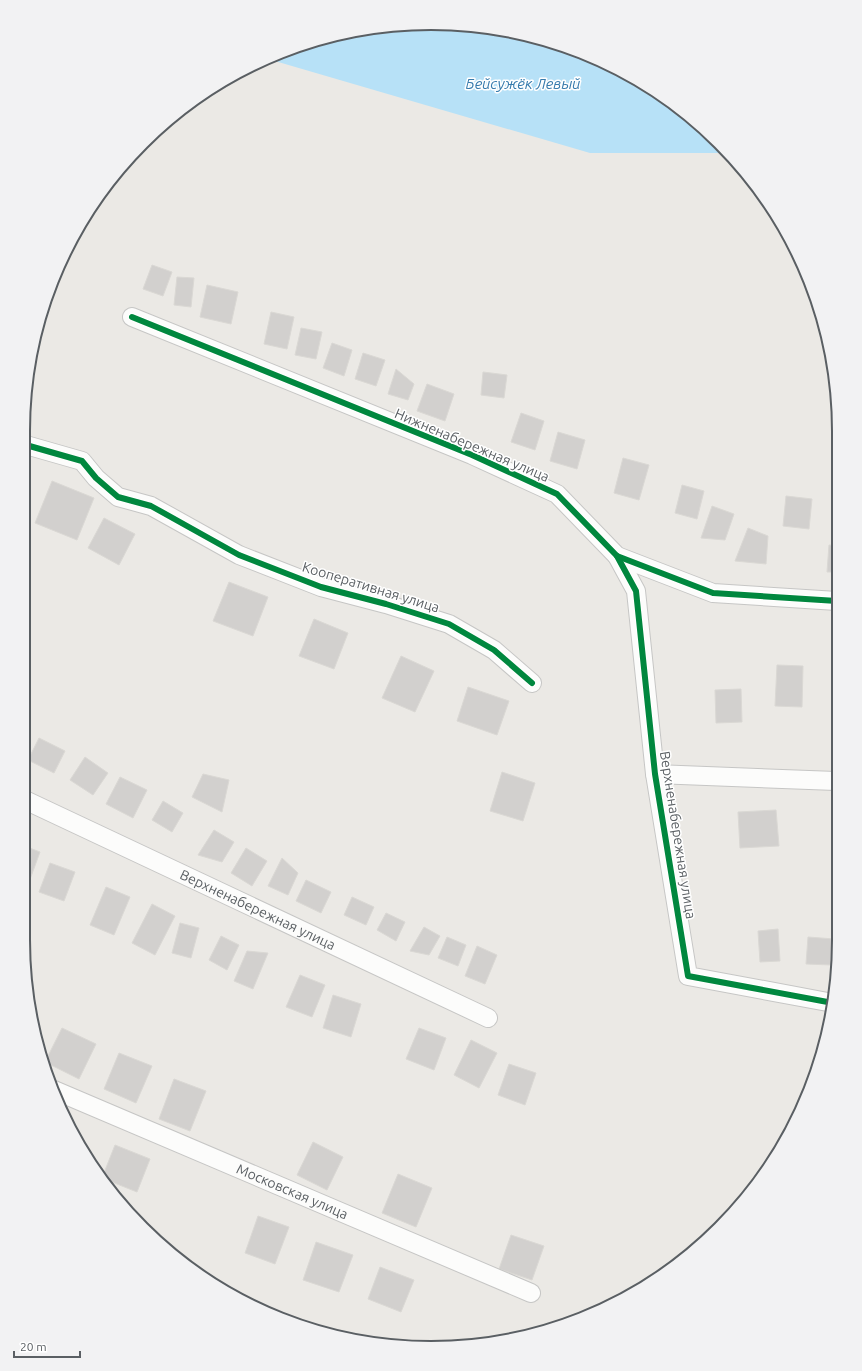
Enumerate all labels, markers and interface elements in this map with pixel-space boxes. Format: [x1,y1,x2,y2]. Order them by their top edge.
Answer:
water label: Бейсужёк Левый [466,75,580,92]
street label: Нижненабережная улица [392,405,552,485]
street label: Кооперативная улица [300,559,442,615]
street label: Верхненабережная улица [657,750,699,920]
street label: Верхненабережная улица [177,866,338,953]
street label: Московская улица [234,1161,351,1222]
scale bar [14,1333,80,1359]
text: 20 m [20,1340,47,1353]

